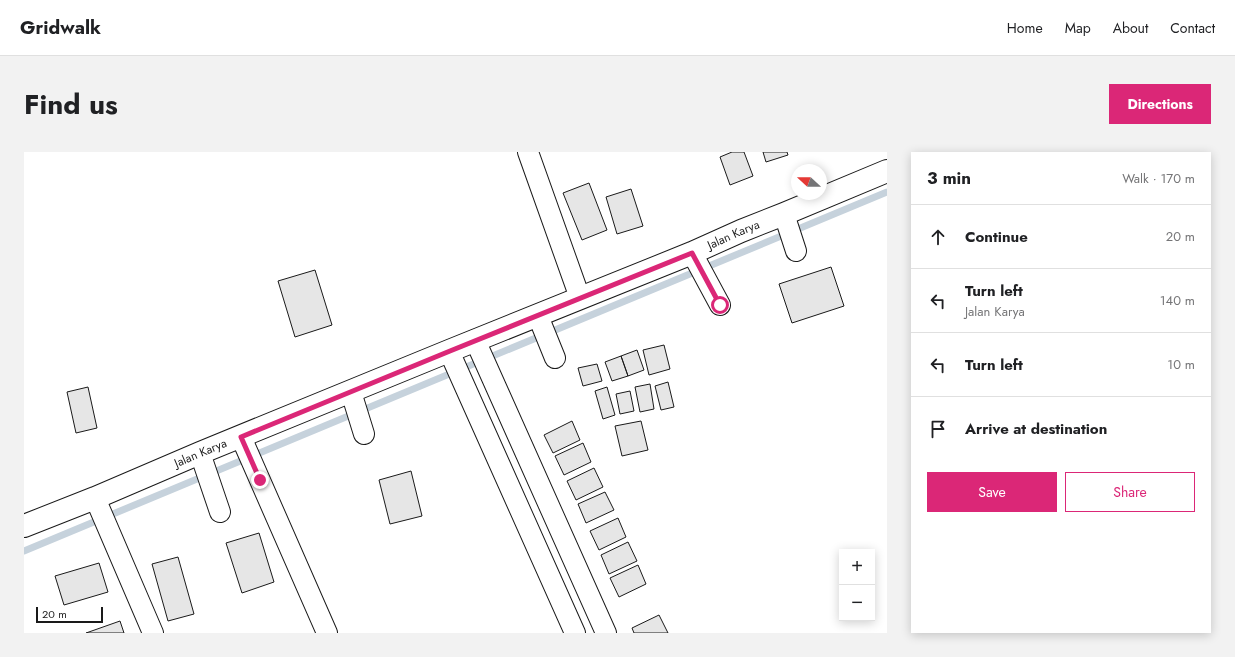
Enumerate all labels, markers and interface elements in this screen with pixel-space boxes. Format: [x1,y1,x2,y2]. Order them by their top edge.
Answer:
text: Gridwalk [20,14,101,41]
text: Home [1007,18,1043,38]
text: Map [1065,18,1091,38]
text: About [1113,18,1148,38]
text: Contact [1170,18,1215,38]
text: Find us [24,84,118,125]
button: Directions [1109,84,1211,124]
north arrow [791,164,827,200]
text: 3 min [927,166,971,190]
text: Walk · 170 m [1122,169,1195,188]
street label: Jalan Karya [703,215,762,255]
icon: ahead [927,226,949,248]
text: Continue [965,226,1028,248]
text: 20 m [1166,227,1195,246]
text: Turn left [965,280,1023,302]
icon: left [927,290,949,312]
text: 140 m [1160,291,1195,310]
route start [711,296,729,314]
text: Jalan Karya [965,302,1025,321]
icon: left [927,354,949,376]
text: Turn left [965,354,1023,376]
text: 10 m [1167,355,1195,374]
icon: arrive [927,418,949,440]
text: Arrive at destination [965,418,1107,440]
street label: Jalan Karya [170,434,230,473]
route end [251,471,269,489]
button: Save [927,472,1057,512]
button: Share [1065,472,1195,512]
map controls [839,549,875,621]
button: + [839,549,875,585]
button: − [839,585,875,621]
scale bar [36,605,103,624]
text: 20 m [42,606,67,622]

